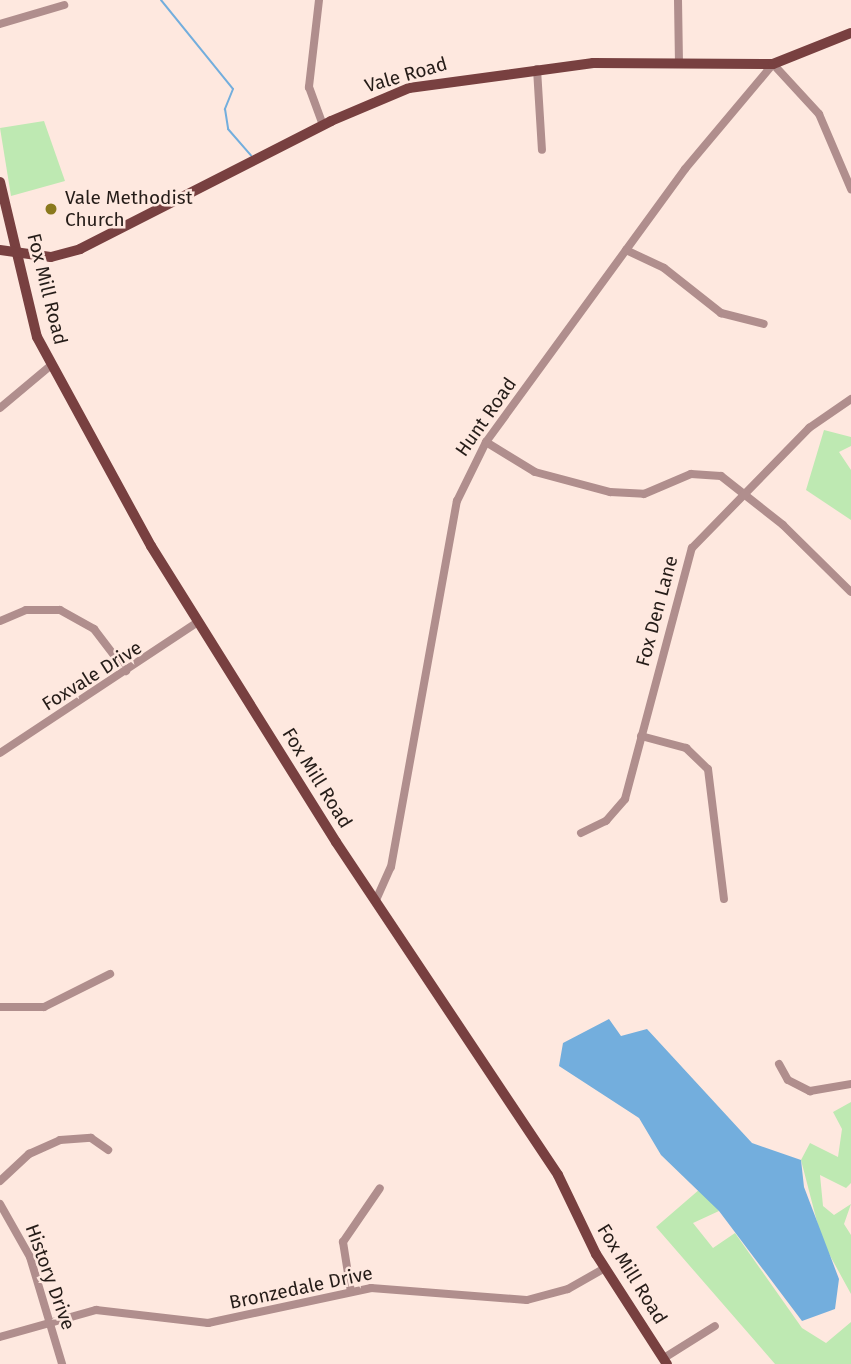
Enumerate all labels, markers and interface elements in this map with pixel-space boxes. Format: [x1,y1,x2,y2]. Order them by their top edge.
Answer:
street label: Vale Road [362,52,450,98]
place label: Vale Methodist Church [65,187,192,231]
marker: Vale Methodist Church [43,201,59,217]
street label: Fox Mill Road [22,231,72,347]
street label: Hunt Road [451,373,521,461]
street label: Fox Den Lane [631,553,683,669]
street label: Foxvale Drive [38,636,146,716]
street label: Fox Mill Road [277,724,357,832]
street label: Fox Mill Road [592,1220,672,1328]
street label: History Drive [20,1221,80,1333]
street label: Bronzedale Drive [227,1262,375,1314]

